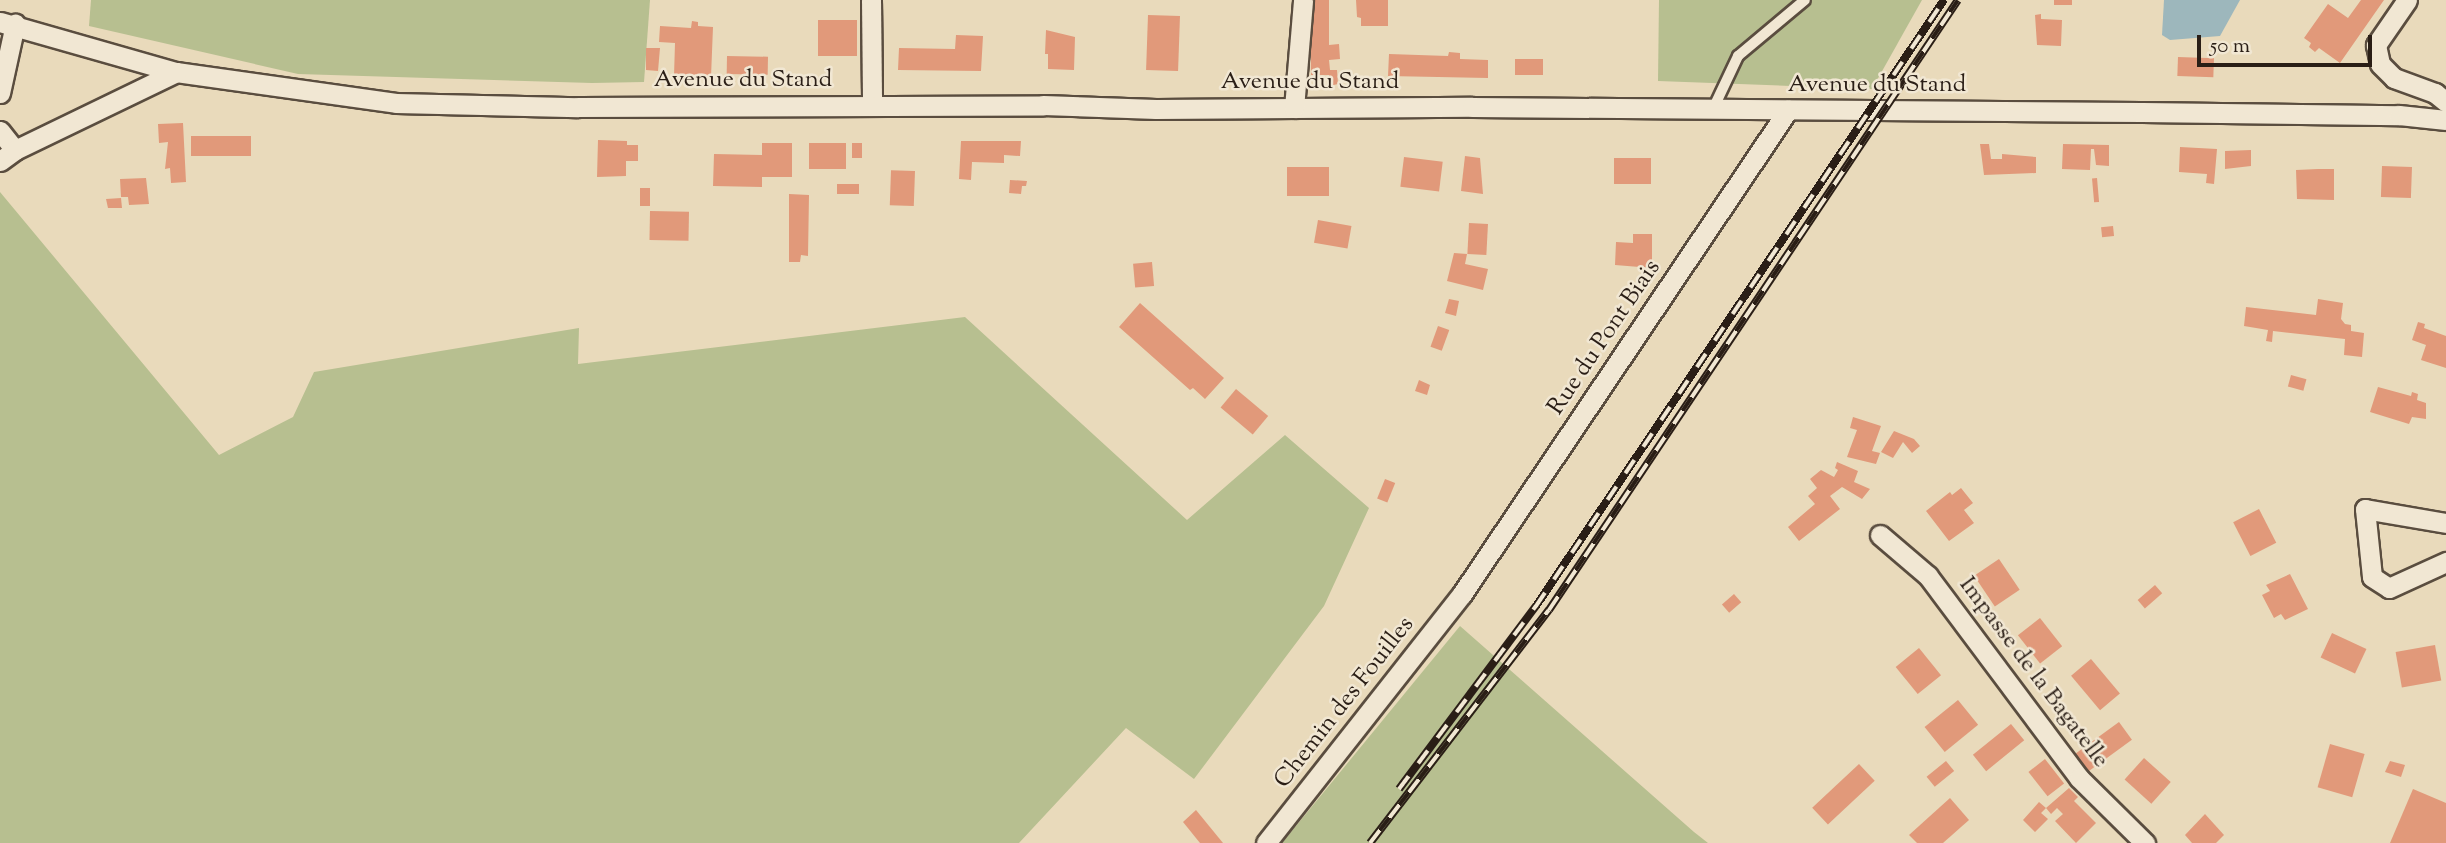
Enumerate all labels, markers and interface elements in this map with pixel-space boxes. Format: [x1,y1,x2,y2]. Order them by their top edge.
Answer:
scale bar [2201,21,2376,65]
text: 50 m [2210,32,2250,62]
street label: Avenue du Stand [654,67,832,95]
street label: Avenue du Stand [1221,69,1399,97]
street label: Avenue du Stand [1788,72,1966,100]
street label: Rue du Pont Biais [1542,255,1668,421]
street label: Impasse de la Bagatelle [1952,572,2114,774]
street label: Chemin des Fouilles [1269,611,1421,795]

